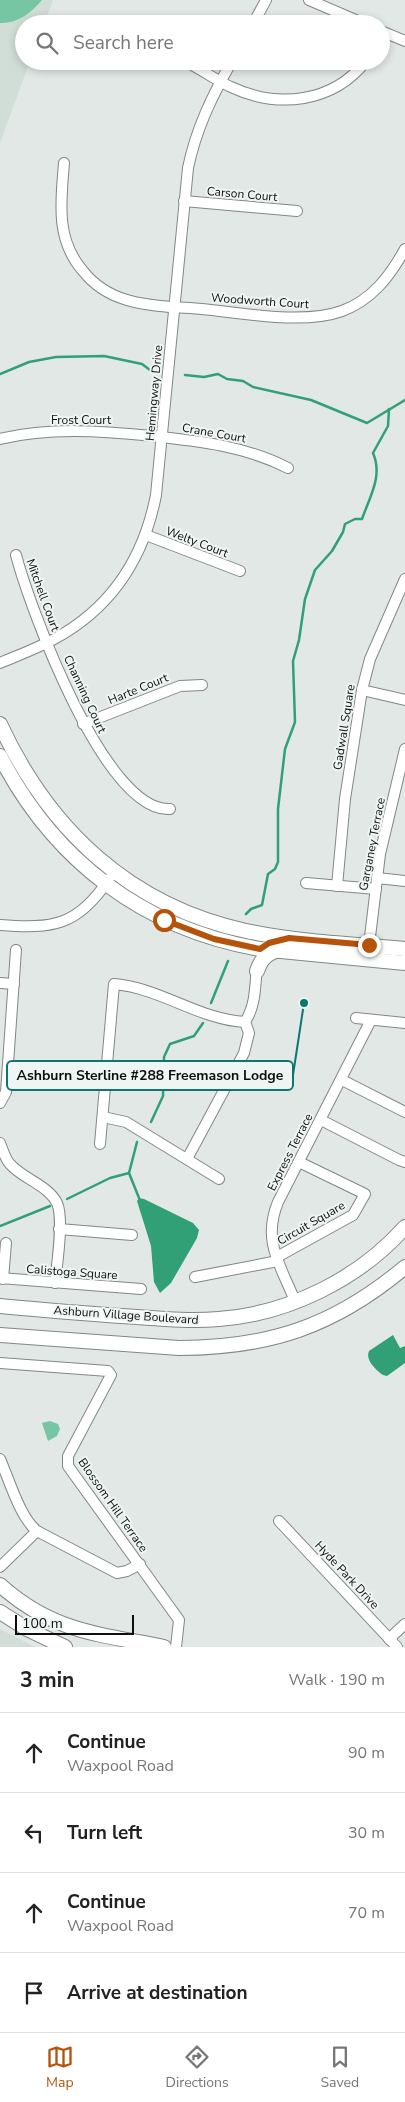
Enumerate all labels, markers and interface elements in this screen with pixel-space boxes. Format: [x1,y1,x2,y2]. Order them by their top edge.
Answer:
search box [15,15,390,70]
icon: search [33,29,61,57]
text: Search here [73,30,174,56]
street label: Carson Court [206,183,279,205]
street label: Woodworth Court [211,290,310,312]
street label: Hemingway Drive [142,344,166,442]
street label: Frost Court [51,412,112,428]
street label: Crane Court [181,419,248,447]
street label: Welty Court [163,523,231,562]
street label: Mitchell Court [22,557,64,634]
street label: Channing Court [60,652,110,736]
street label: Harte Court [106,669,171,708]
street label: Gadwall Square [329,683,359,771]
street label: Garganey Terrace [355,796,389,892]
route start [153,909,176,932]
route end [358,934,381,957]
callout: Ashburn Sterline #288 Freemason Lodge [7,1061,293,1090]
text: Ashburn Sterline #288 Freemason Lodge [17,1066,284,1085]
street label: Express Terrace [264,1111,316,1193]
street label: Circuit Square [274,1197,348,1249]
street label: Calistoga Square [26,1261,118,1283]
street label: Ashburn Village Boulevard [53,1302,199,1328]
street label: Blossom Hill Terrace [75,1455,151,1555]
street label: Hyde Park Drive [311,1538,383,1612]
scale bar [15,1612,134,1635]
text: 100 m [22,1614,63,1633]
text: 3 min [20,1666,74,1694]
text: Walk · 190 m [289,1669,385,1691]
text: Continue [67,1729,146,1755]
icon: ahead [20,1739,48,1767]
text: 90 m [348,1742,385,1764]
text: Waxpool Road [67,1755,174,1777]
icon: left [20,1819,48,1847]
text: Turn left [67,1820,142,1846]
text: 30 m [348,1822,385,1844]
text: Continue [67,1889,146,1915]
icon: ahead [20,1899,48,1927]
text: 70 m [348,1902,385,1924]
text: Waxpool Road [67,1915,174,1937]
icon: arrive [20,1979,48,2007]
text: Arrive at destination [67,1980,248,2006]
tab: Map [46,2043,74,2092]
tab: Directions [166,2043,229,2092]
tab: Saved [320,2043,359,2092]

